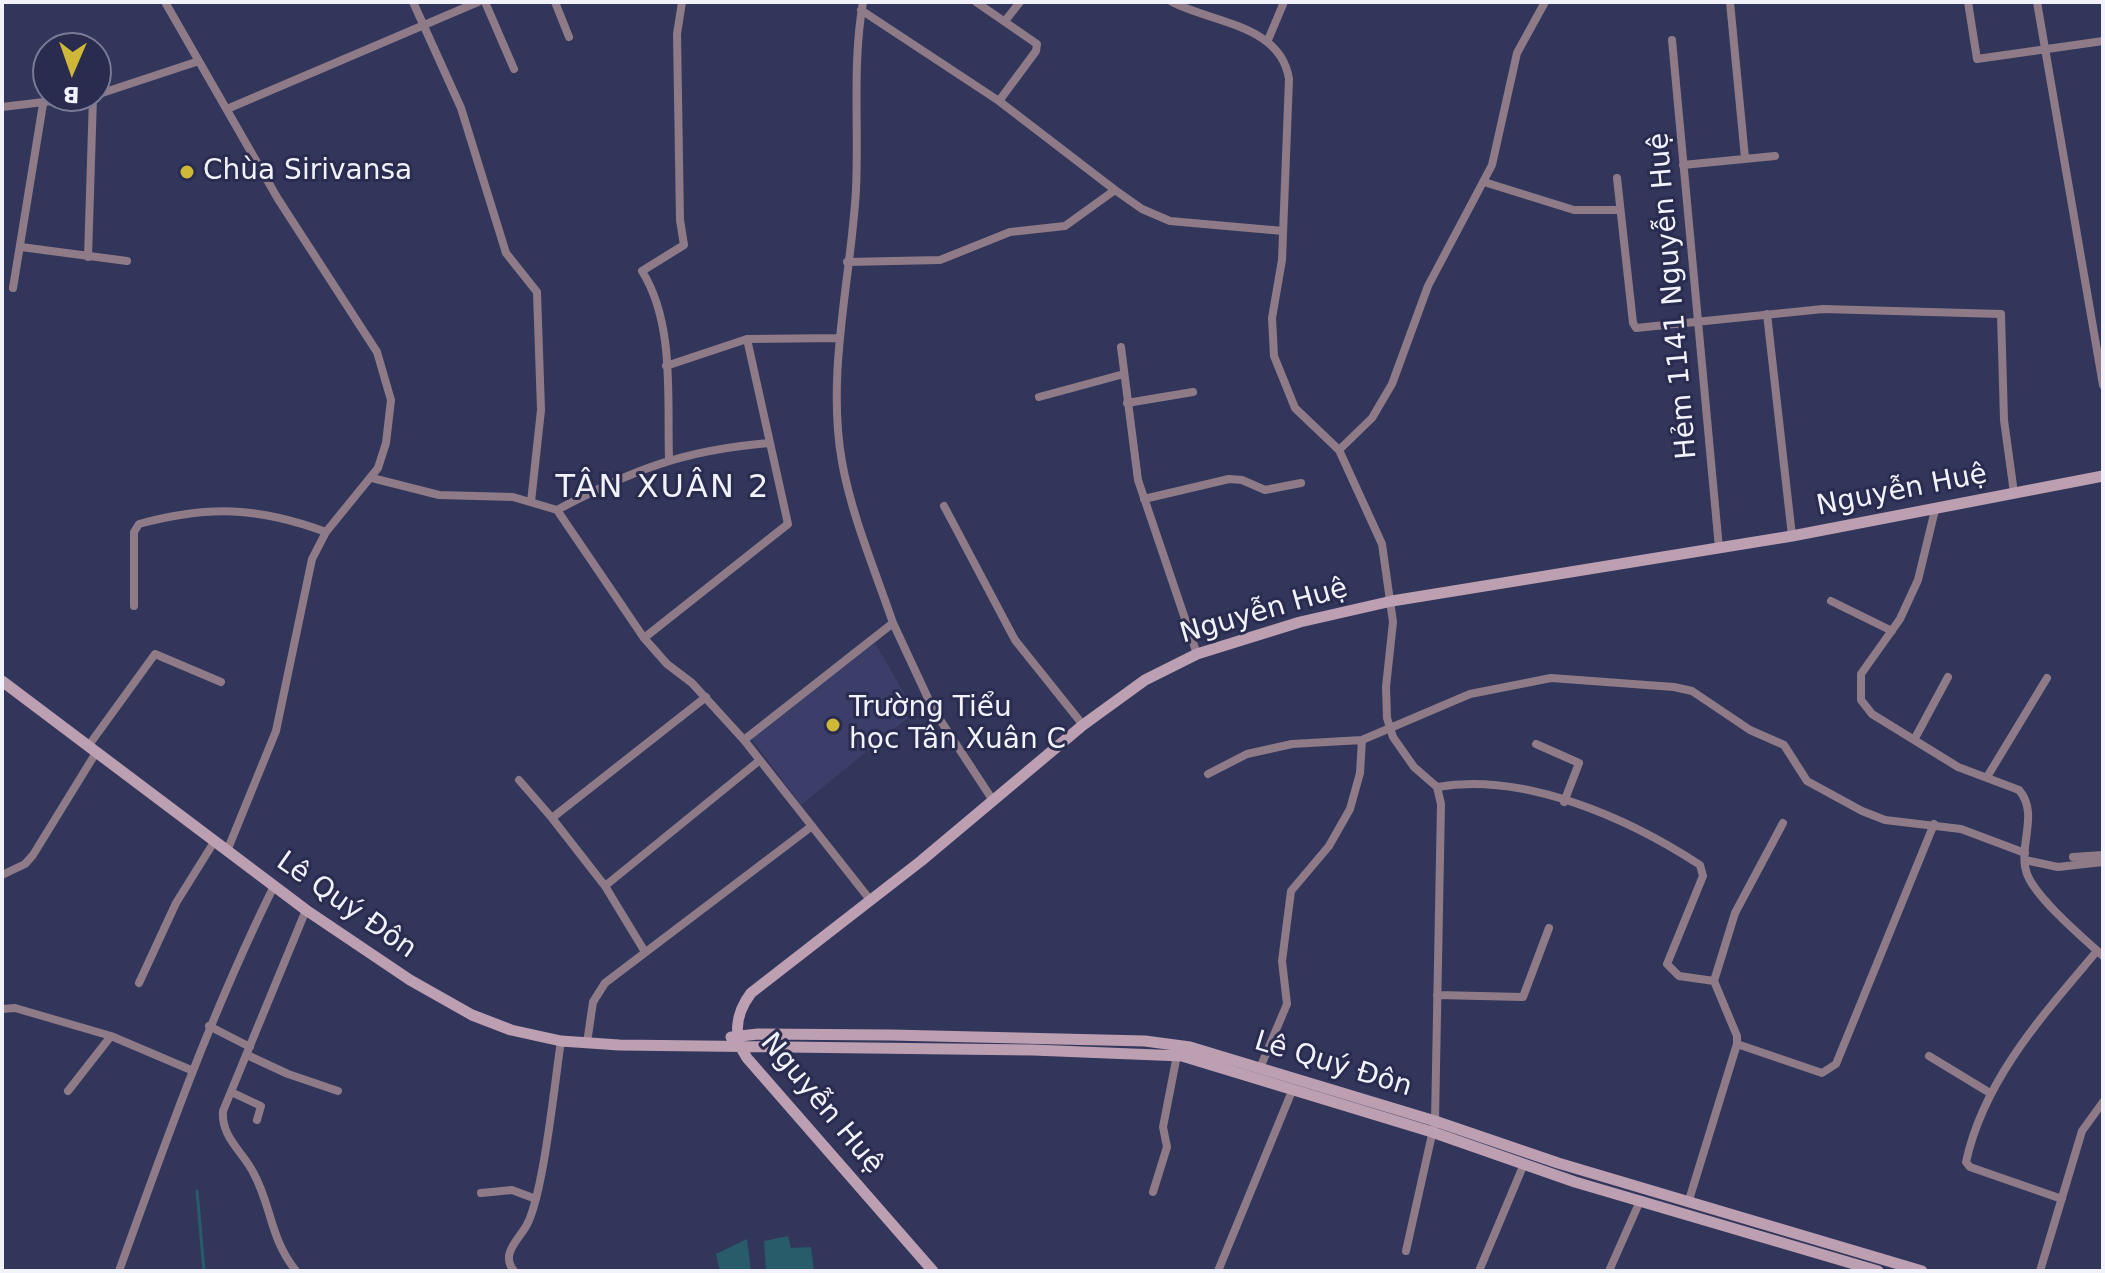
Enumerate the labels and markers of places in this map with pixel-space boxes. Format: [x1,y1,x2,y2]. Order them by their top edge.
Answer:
place label: Chùa Sirivansa [203,155,412,189]
marker: Chùa Sirivansa [178,163,196,181]
place label: Trường Tiểu học Tân Xuân C [849,692,1066,758]
marker: Trường Tiểu học Tân Xuân C [824,716,842,734]

